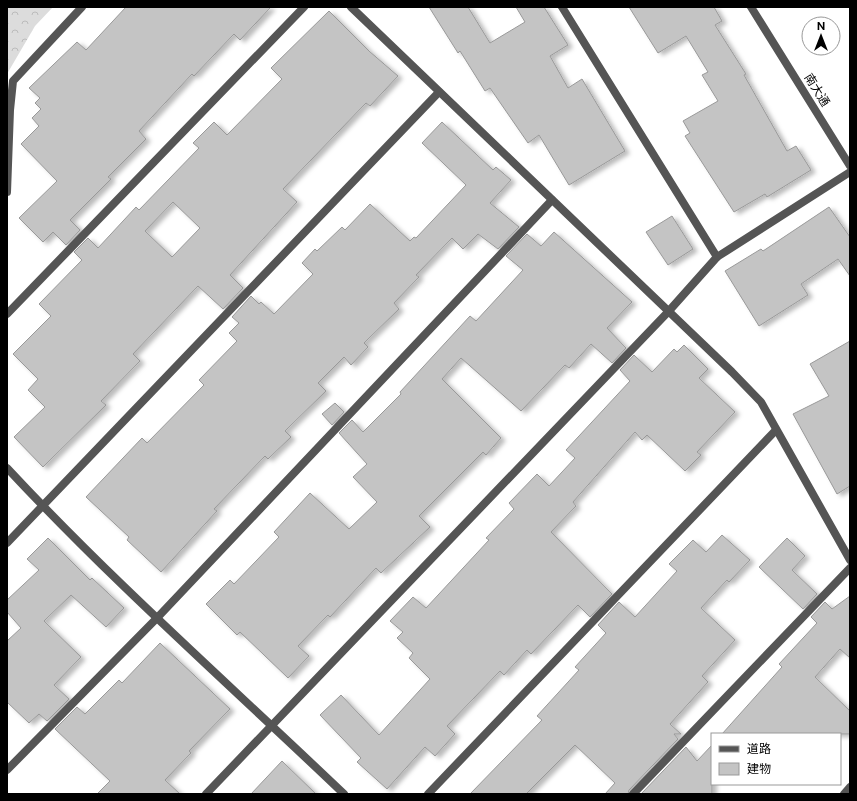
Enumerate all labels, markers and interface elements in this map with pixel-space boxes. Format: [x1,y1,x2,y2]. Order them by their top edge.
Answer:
north arrow [801,16,841,56]
text: N [817,20,825,32]
street label: 南大通 [802,71,832,109]
legend [711,733,841,785]
text: 道路 [747,742,771,756]
text: 建物 [747,762,771,776]

